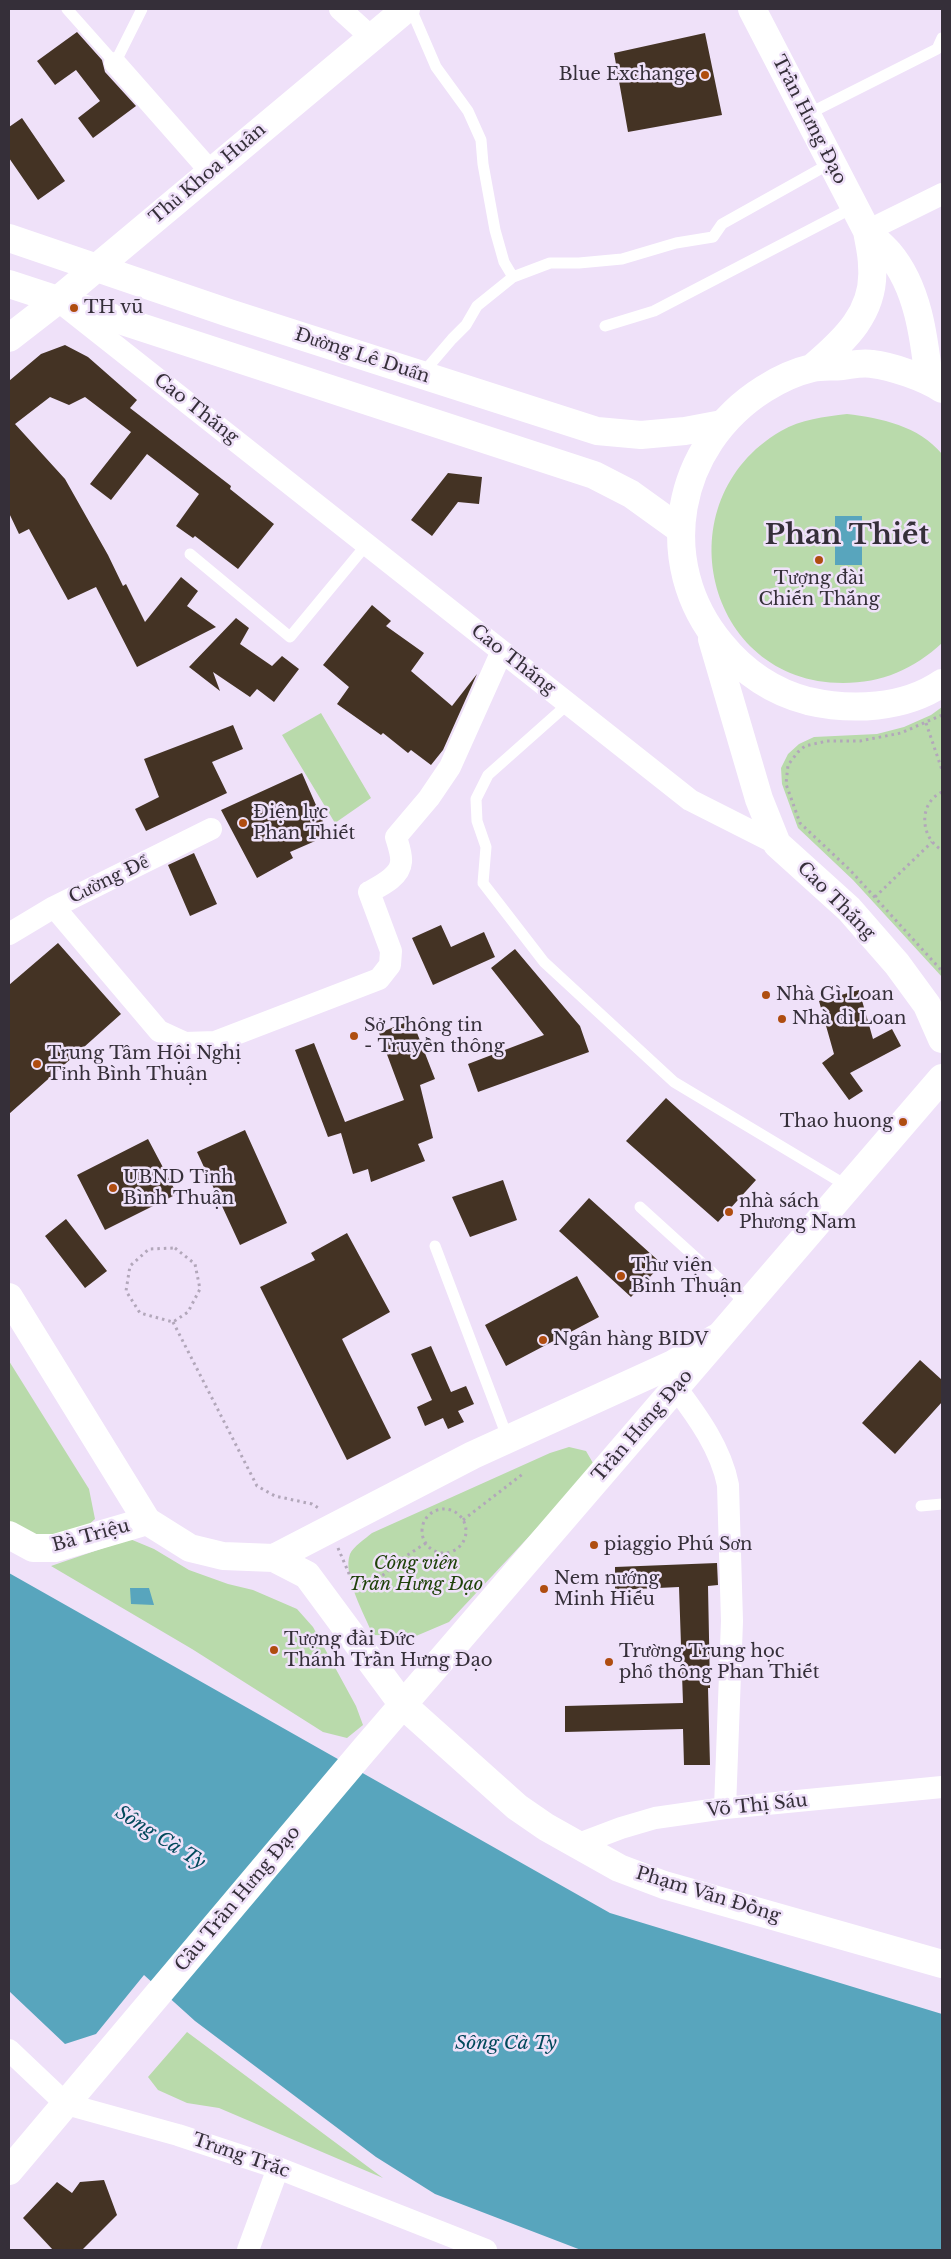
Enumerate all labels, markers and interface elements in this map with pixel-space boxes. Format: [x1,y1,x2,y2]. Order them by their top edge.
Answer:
street label: Trần Hưng Đạo [767,52,851,188]
place label: Blue Exchange [559,64,695,86]
marker: Blue Exchange [699,69,711,81]
street label: Thủ Khoa Huân [146,119,270,229]
place label: TH vũ [84,297,143,319]
marker: TH vũ [68,302,80,314]
street label: Đường Lê Duẩn [292,324,432,388]
street label: Cao Thắng [149,369,243,449]
district label: Phan Thiết [765,519,929,553]
marker: Tượng đài Chiến Thắng [813,554,825,566]
place label: Tượng đài Chiến Thắng [759,568,879,610]
street label: Cao Thắng [466,620,560,700]
place label: Điện lực Phan Thiết [253,802,355,844]
marker: Điện lực Phan Thiết [237,817,249,829]
street label: Cường Để [66,851,152,909]
street label: Cao Thắng [793,858,879,944]
place label: Nhà Gì Loan [776,984,894,1006]
marker: Nhà Gì Loan [760,989,772,1001]
place label: Nhà dì Loan [792,1008,906,1030]
marker: Nhà dì Loan [776,1013,788,1025]
place label: Sở Thông tin - Truyền thông [364,1015,504,1058]
marker: Sở Thông tin - Truyền thông [348,1030,360,1042]
place label: Trung Tâm Hội Nghị Tỉnh Bình Thuận [47,1043,241,1086]
marker: Trung Tâm Hội Nghị Tỉnh Bình Thuận [31,1058,43,1070]
place label: Thao huong [780,1111,893,1133]
marker: Thao huong [897,1116,909,1128]
place label: UBND Tỉnh Bình Thuận [123,1167,234,1210]
marker: UBND Tỉnh Bình Thuận [107,1182,119,1194]
place label: nhà sách Phương Nam [739,1191,856,1234]
marker: nhà sách Phương Nam [723,1206,735,1218]
place label: Thư viện Bình Thuận [631,1255,742,1298]
marker: Thư viện Bình Thuận [615,1270,627,1282]
place label: Ngân hàng BIDV [553,1329,708,1351]
marker: Ngân hàng BIDV [537,1334,549,1346]
street label: Trần Hưng Đạo [588,1365,698,1487]
street label: Bà Triệu [50,1515,132,1557]
place label: piaggio Phú Sơn [604,1534,752,1556]
marker: piaggio Phú Sơn [588,1539,600,1551]
park label: Công viên Trần Hưng Đạo [349,1553,483,1596]
place label: Nem nướng Minh Hiếu [554,1568,659,1610]
marker: Nem nướng Minh Hiếu [538,1583,550,1595]
place label: Tượng đài Đức Thánh Trần Hưng Đạo [284,1629,492,1672]
place label: Trường Trung học phổ thông Phan Thiết [619,1641,819,1684]
marker: Tượng đài Đức Thánh Trần Hưng Đạo [268,1644,280,1656]
marker: Trường Trung học phổ thông Phan Thiết [603,1656,615,1668]
street label: Võ Thị Sáu [705,1790,809,1822]
water label: Sông Cà Ty [111,1801,209,1875]
street label: Cầu Trần Hưng Đạo [171,1822,305,1976]
street label: Phạm Văn Đồng [633,1863,783,1927]
water label: Sông Cà Ty [455,2033,557,2055]
street label: Trưng Trắc [190,2129,292,2183]

